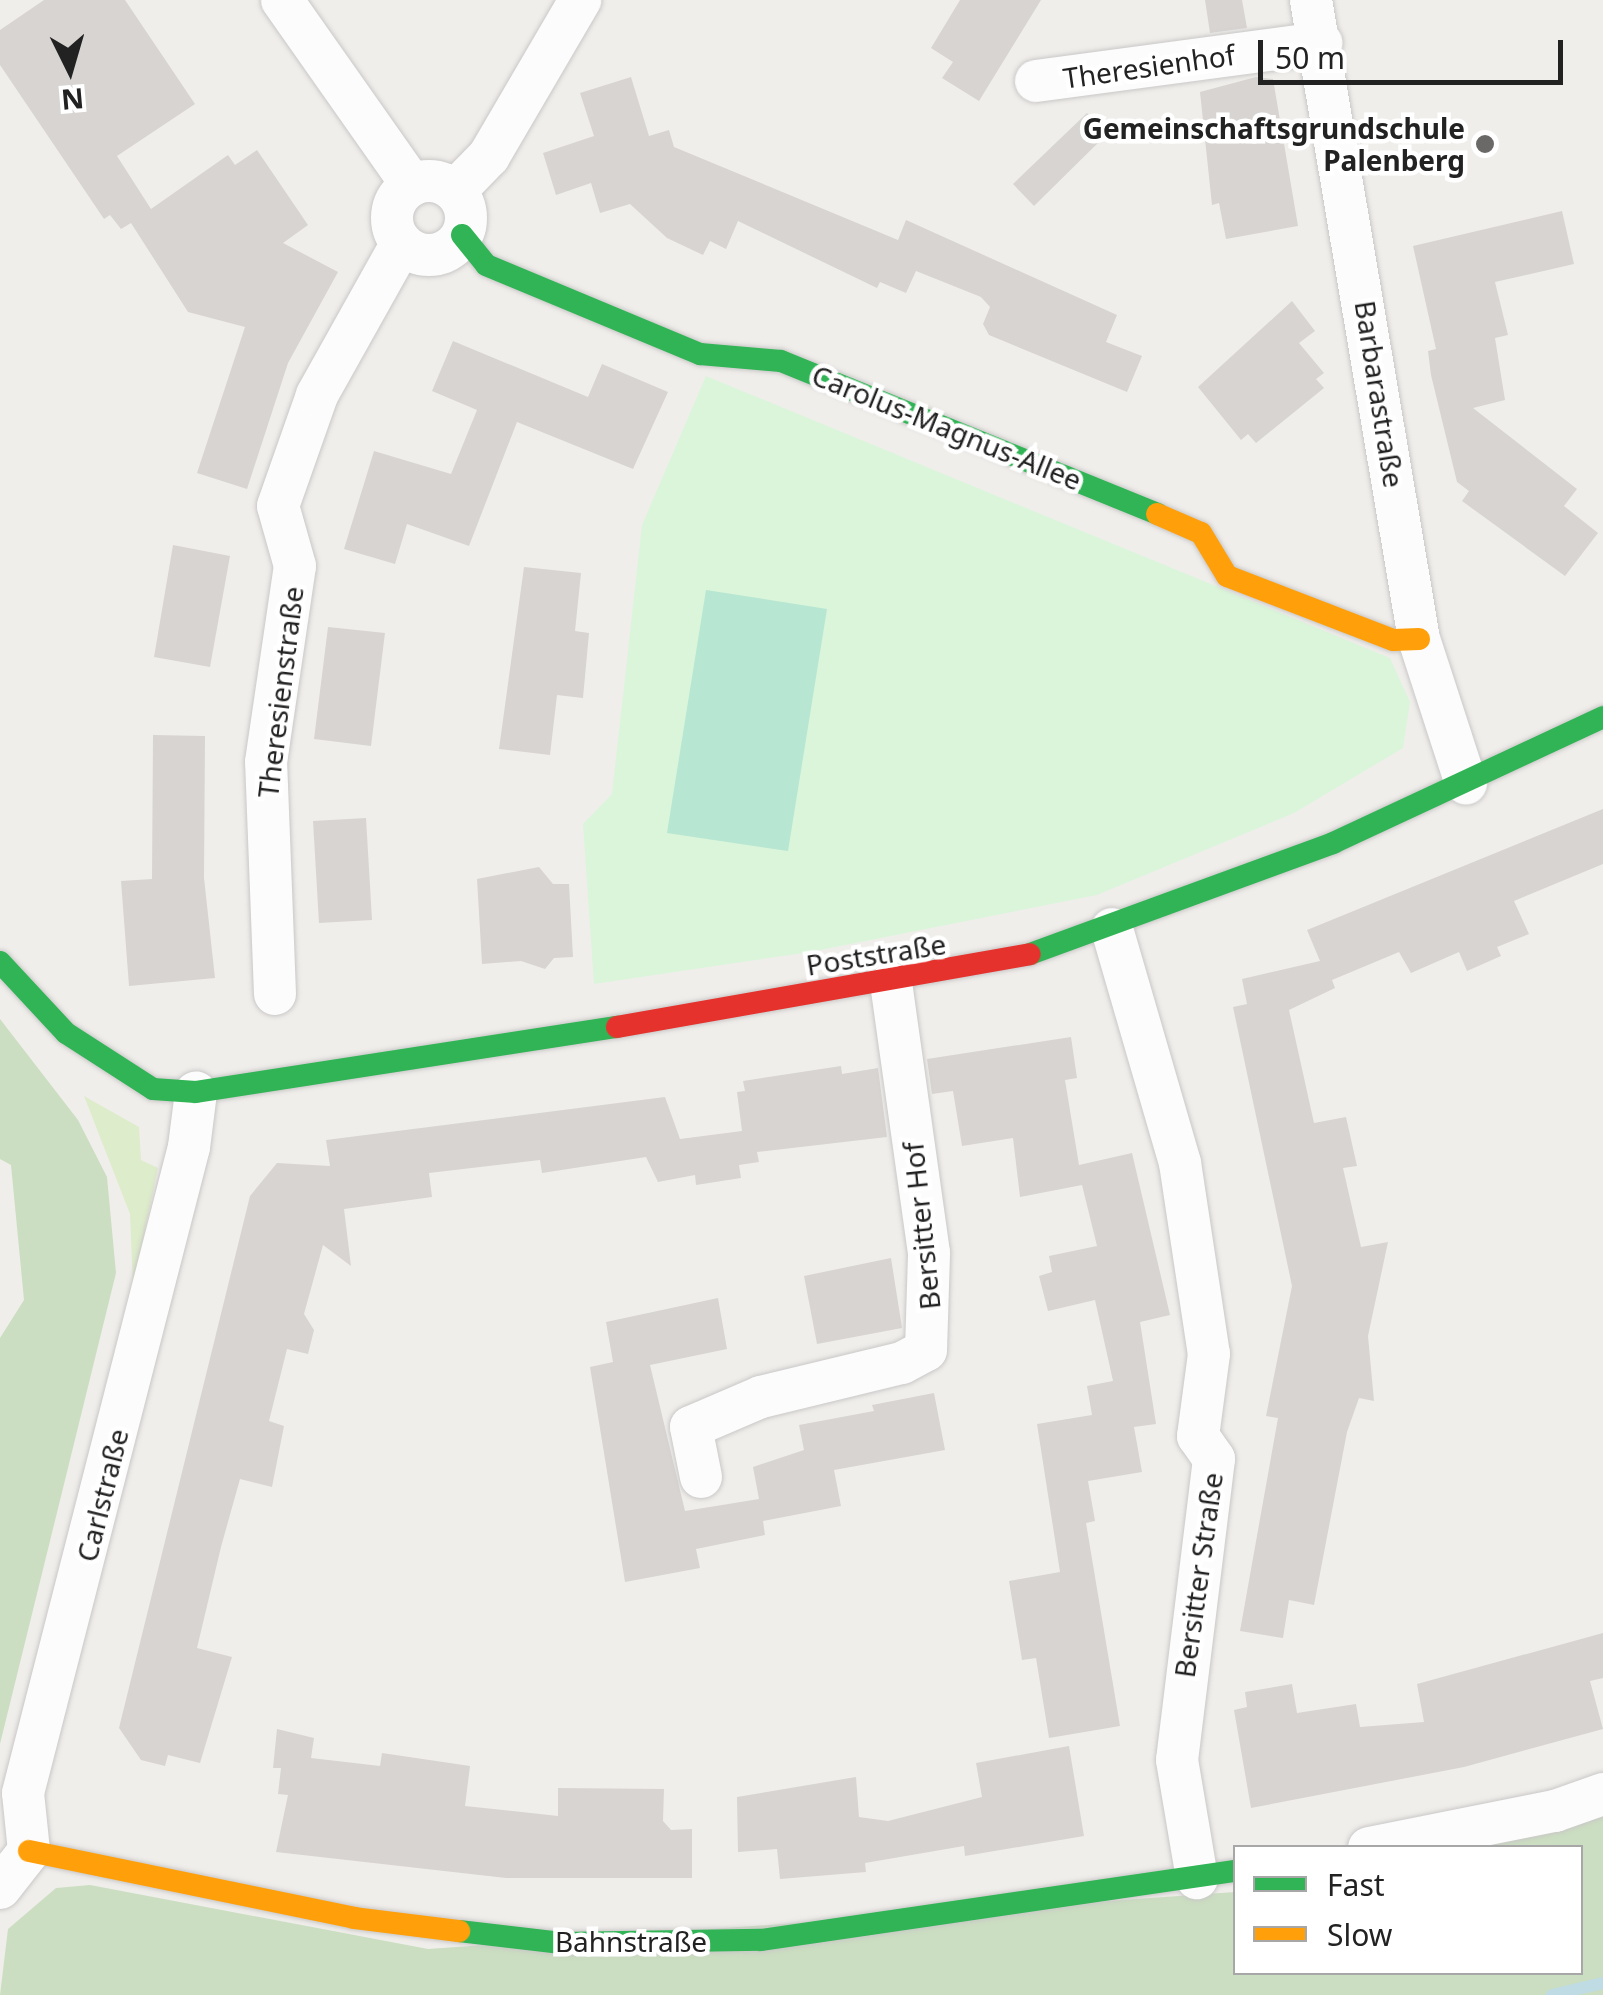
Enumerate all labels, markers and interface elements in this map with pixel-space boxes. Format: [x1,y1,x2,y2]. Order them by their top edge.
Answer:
north arrow [20,20,120,120]
scale bar [1263,20,1568,82]
street label: Theresienhof [1061,37,1237,95]
text: 50 m [1275,37,1345,78]
text: N [60,80,86,120]
place label: Gemeinschaftsgrundschule Palenberg [1083,111,1465,177]
marker: Gemeinschaftsgrundschule Palenberg [1474,133,1496,155]
street label: Barbarastraße [1349,298,1411,490]
street label: Carolus-Magnus-Allee [807,358,1087,496]
street label: Theresienstraße [250,584,310,800]
street label: Poststraße [804,926,948,982]
street label: Bersitter Hof [895,1141,947,1311]
street label: Carlstraße [69,1425,135,1565]
street label: Bersitter Straße [1167,1470,1229,1680]
legend [1233,1845,1583,1975]
text: Fast [1327,1864,1385,1905]
text: Slow [1327,1914,1392,1955]
street label: Bahnstraße [555,1924,707,1958]

